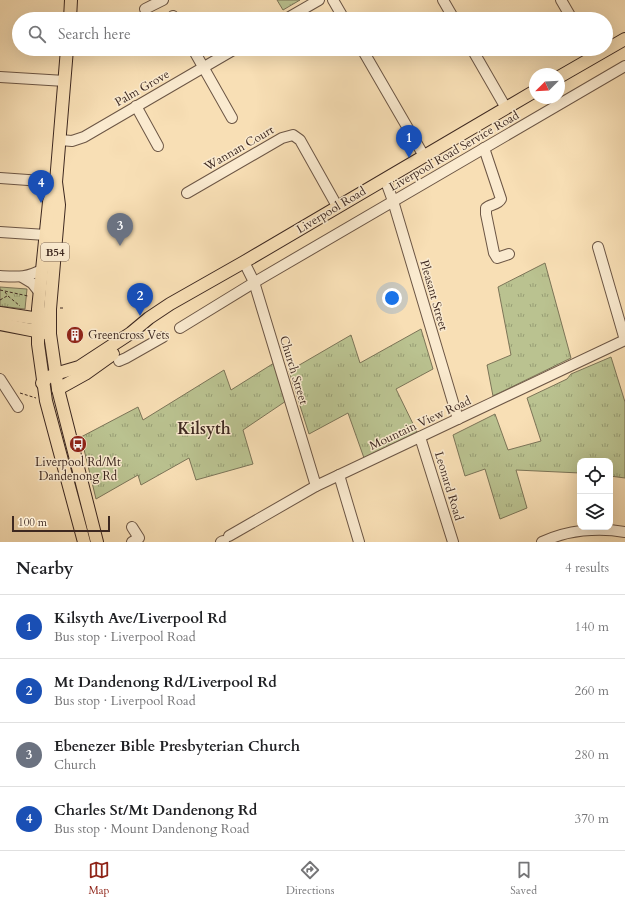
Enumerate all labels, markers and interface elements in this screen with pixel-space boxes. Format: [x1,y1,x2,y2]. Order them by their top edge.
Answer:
search box [12,12,613,56]
icon: search [26,23,48,45]
text: Search here [58,24,131,44]
street label: Palm Grove [112,66,172,110]
north arrow [529,68,565,104]
street label: Liverpool Road Service Road [386,107,522,195]
street label: Wannan Court [200,122,277,175]
pin: 1 [396,125,422,158]
pin: 4 [28,170,54,203]
street label: Liverpool Road [293,183,369,237]
pin: 3 [107,213,133,246]
road number: B54 [41,243,69,261]
street label: Pleasant Street [416,258,452,332]
pin: 2 [127,283,153,316]
your location [382,288,402,308]
building icon: Greencross Vets [65,325,85,345]
place label: Greencross Vets [88,327,169,343]
street label: Church Street [276,334,312,406]
street label: Mountain View Road [367,392,474,454]
district label: Kilsyth [177,418,231,440]
bus stop icon: Liverpool Rd/Mt Dandenong Rd [68,434,88,454]
street label: Leonard Road [431,449,467,523]
place label: Liverpool Rd/Mt Dandenong Rd [35,454,121,484]
map controls [577,458,613,530]
button: locate [577,458,613,494]
button: layers [577,494,613,530]
scale bar [12,514,110,533]
text: 100 m [18,515,47,530]
text: Nearby [16,557,73,580]
text: 4 results [565,559,609,577]
text: Kilsyth Ave/Liverpool Rd [54,608,227,628]
text: 1 [26,618,32,636]
text: 140 m [575,618,609,636]
text: Bus stop · Liverpool Road [54,628,196,646]
text: Mt Dandenong Rd/Liverpool Rd [54,672,277,692]
text: 2 [26,682,32,700]
text: 260 m [575,682,609,700]
text: Bus stop · Liverpool Road [54,692,196,710]
text: Ebenezer Bible Presbyterian Church [54,736,300,756]
text: 3 [26,746,32,764]
text: 280 m [575,746,609,764]
text: Church [54,756,96,774]
text: Charles St/Mt Dandenong Rd [54,800,257,820]
text: 4 [26,810,32,828]
text: 370 m [575,810,609,828]
text: Bus stop · Mount Dandenong Road [54,820,249,838]
tab: Map [88,859,110,898]
tab: Directions [286,859,334,898]
tab: Saved [510,859,537,898]

